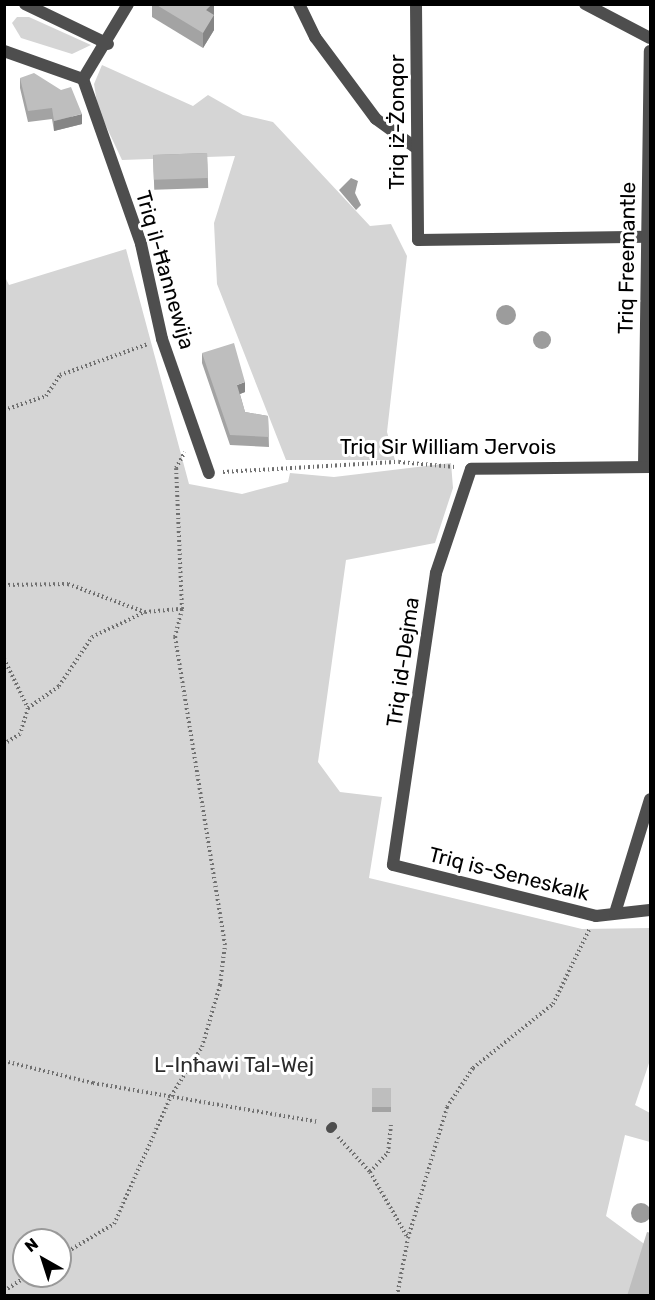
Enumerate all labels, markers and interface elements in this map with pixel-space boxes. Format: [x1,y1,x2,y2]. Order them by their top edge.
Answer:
street label: Triq iż-Żonqor [384,54,410,190]
street label: Triq Freemantle [613,182,641,334]
street label: Triq il-Ħannewija [130,188,200,352]
street label: Triq Sir William Jervois [339,434,557,460]
street label: Triq id-Dejma [381,596,425,728]
street label: Triq is-Seneskalk [426,842,592,906]
park label: L-Inħawi Tal-Wej [154,1052,314,1078]
north arrow [12,1228,72,1288]
text: N [21,1234,42,1256]

